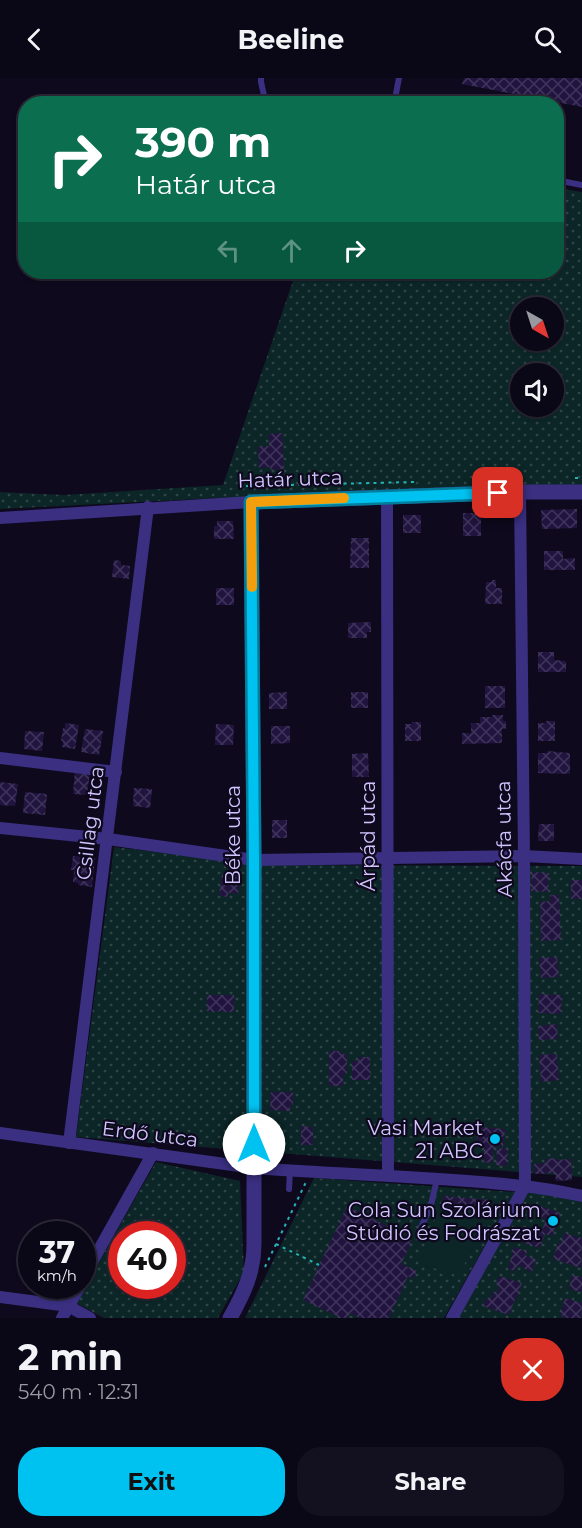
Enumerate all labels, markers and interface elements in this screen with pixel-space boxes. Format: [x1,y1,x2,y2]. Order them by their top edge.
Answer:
icon: back [18,23,51,56]
text: Beeline [238,23,344,56]
icon: search [531,23,564,56]
text: 390 m [135,116,271,168]
icon: right [36,120,114,198]
text: Határ utca [135,168,277,201]
icon: left [212,234,245,267]
icon: ahead [275,234,308,267]
icon: right [338,234,371,267]
north arrow [510,297,564,351]
map controls [510,297,564,417]
button: sound [510,363,564,417]
street label: Határ utca [237,465,343,493]
pin [472,467,523,518]
icon: arrive [481,476,514,509]
street label: Csillag utca [71,765,109,881]
street label: Akácfa utca [491,780,517,898]
street label: Árpád utca [356,781,380,891]
street label: Béke utca [221,785,245,885]
position arrow [222,1112,286,1176]
street label: Erdő utca [101,1116,199,1152]
place label: Vasi Market 21 ABC [367,1116,483,1163]
marker: Vasi Market 21 ABC [488,1132,502,1146]
place label: Cola Sun Szolárium Stúdió és Fodrászat [346,1198,541,1245]
marker: Cola Sun Szolárium Stúdió és Fodrászat [546,1214,560,1228]
speed limit sign: 40 [108,1221,186,1299]
text: 37 [39,1234,75,1271]
text: km/h [37,1266,77,1285]
text: 2 min [18,1335,123,1379]
button: close [501,1338,564,1401]
text: 540 m · 12:31 [18,1380,139,1404]
button: Exit [18,1447,285,1516]
button: Share [297,1447,564,1516]

